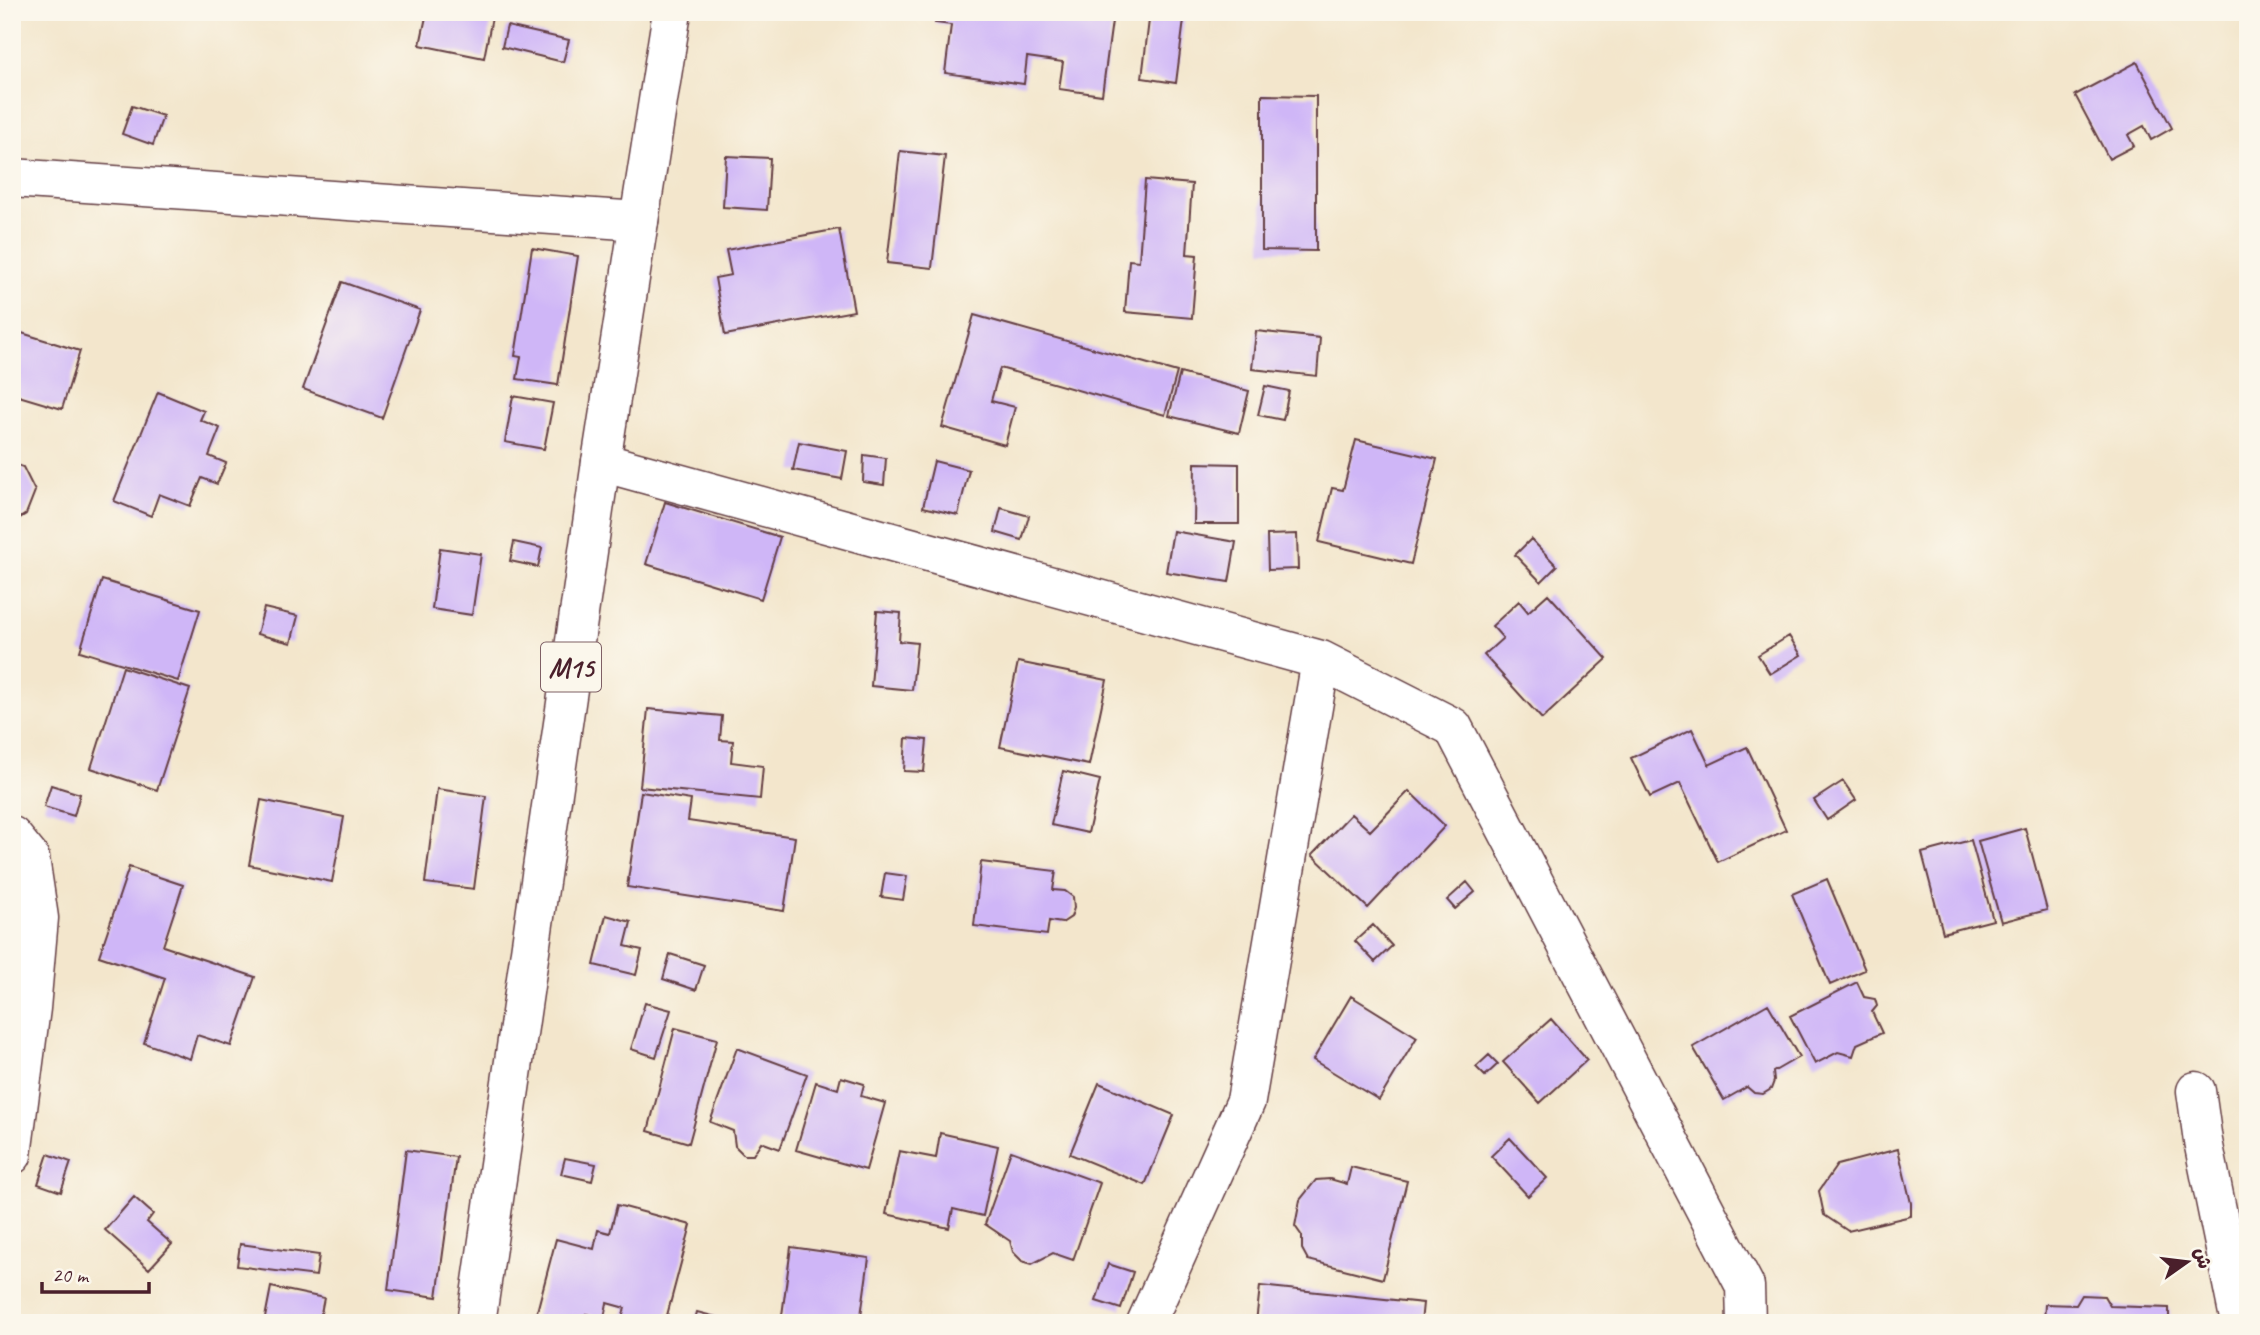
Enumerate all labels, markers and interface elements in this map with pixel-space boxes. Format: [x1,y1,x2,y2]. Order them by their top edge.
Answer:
road number: M15 [541,642,601,692]
north arrow [2152,1226,2222,1296]
text: ش [2188,1245,2217,1271]
scale bar [42,1251,149,1295]
text: 20 m [52,1262,90,1288]

